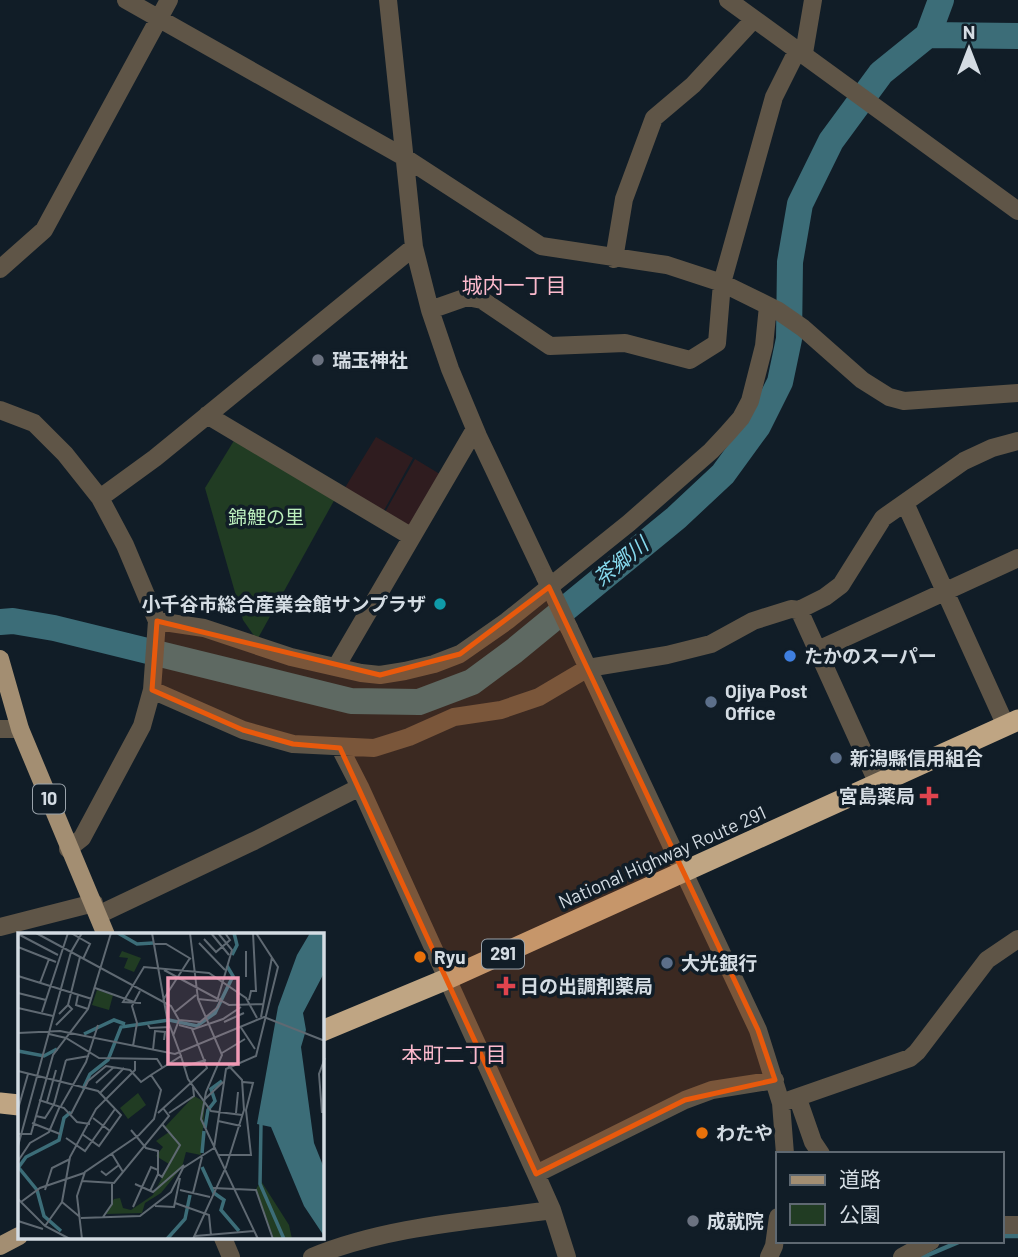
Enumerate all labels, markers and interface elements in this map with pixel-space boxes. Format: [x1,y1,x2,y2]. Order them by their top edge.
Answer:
north arrow [934,14,1004,84]
text: N [963,20,975,43]
district label: 城内一丁目 [462,272,567,297]
place label: 瑞玉神社 [332,348,408,371]
marker: 瑞玉神社 [310,352,326,368]
park label: 錦鯉の里 [228,505,304,528]
water label: 茶郷川 [588,530,654,590]
place label: 小千谷市総合産業会館サンプラザ [142,592,426,615]
marker: 小千谷市総合産業会館サンプラザ [432,596,448,612]
place label: たかのスーパー [804,644,937,667]
marker: たかのスーパー [782,648,798,664]
place label: Ojiya Post Office [725,679,807,724]
marker: Ojiya Post Office [703,694,719,710]
place label: 新潟縣信用組合 [850,746,983,769]
marker: 新潟縣信用組合 [828,750,844,766]
road number: 10 [33,784,65,814]
place label: 宮島薬局 [839,784,915,807]
marker: 宮島薬局 [921,788,937,804]
street label: National Highway Route 291 [554,800,769,913]
inset map [18,933,324,1240]
road number: 291 [482,939,524,968]
place label: Ryu [434,945,466,968]
marker: Ryu [412,949,428,965]
place label: 大光銀行 [681,951,757,974]
marker: 大光銀行 [659,955,675,971]
place label: 日の出調剤薬局 [520,974,653,997]
marker: 日の出調剤薬局 [498,978,514,994]
district label: 本町二丁目 [402,1041,507,1066]
place label: わたや [716,1121,773,1144]
marker: わたや [694,1125,710,1141]
legend [776,1152,1004,1243]
text: 道路 [839,1166,881,1191]
text: 公園 [839,1201,881,1226]
place label: 成就院 [707,1209,764,1232]
marker: 成就院 [685,1213,701,1229]

